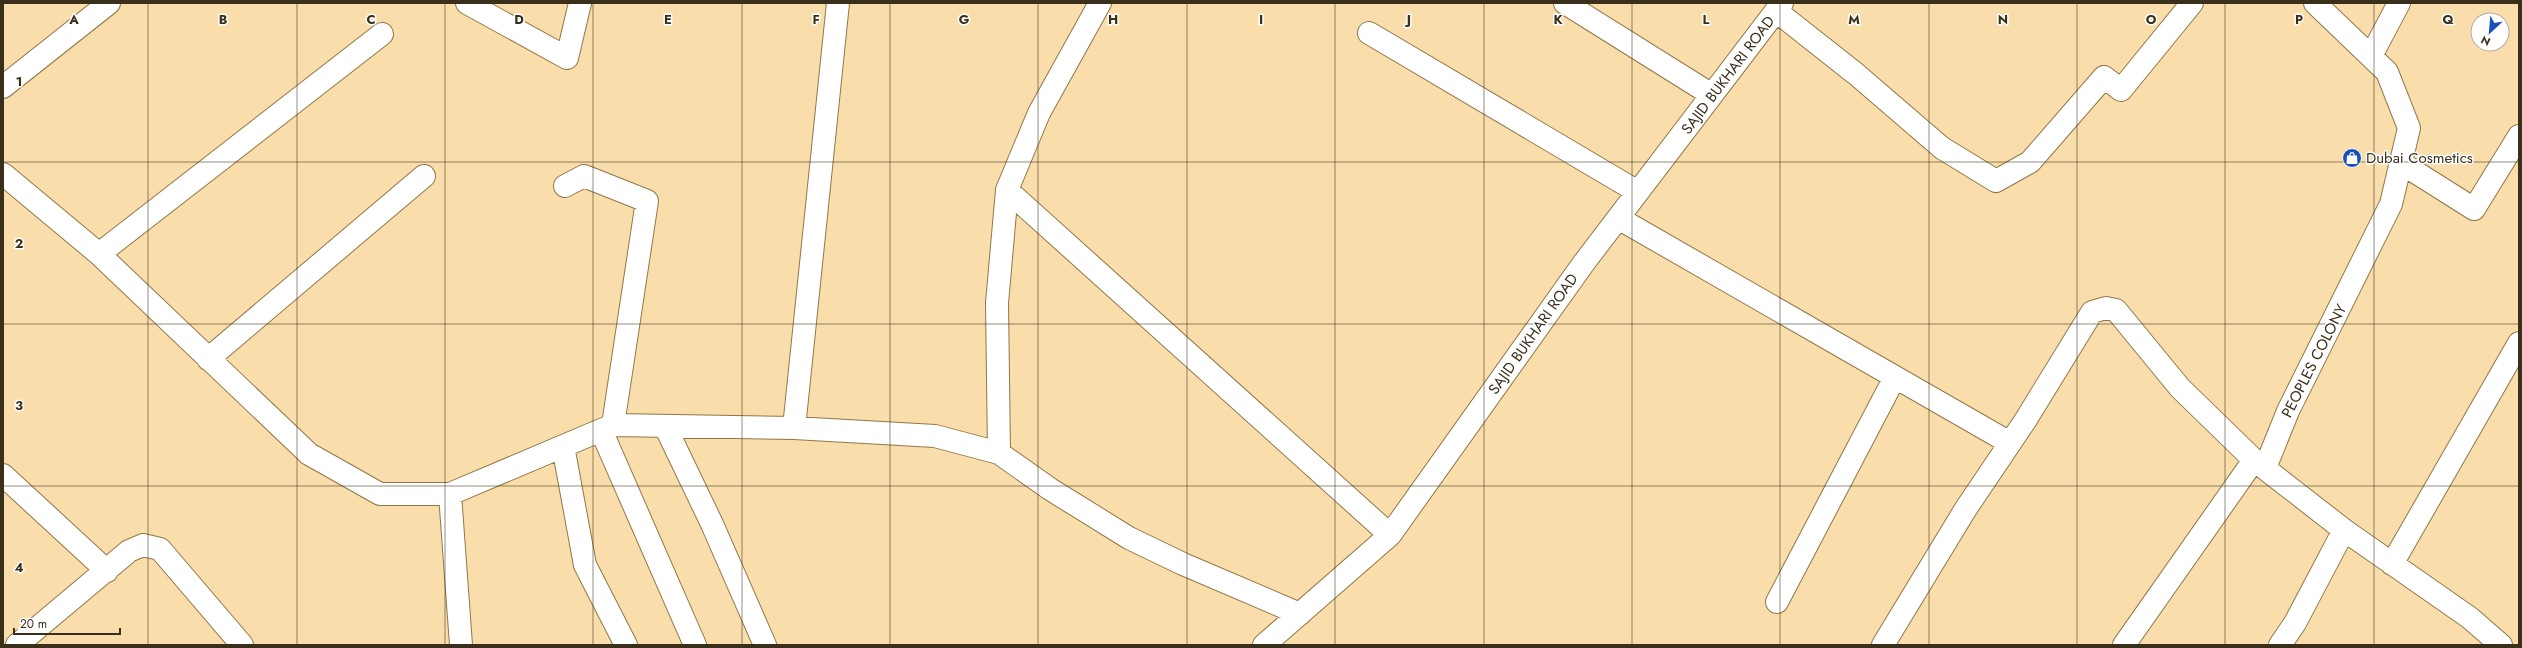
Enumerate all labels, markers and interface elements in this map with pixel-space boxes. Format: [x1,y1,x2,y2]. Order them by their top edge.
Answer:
text: A [68,10,79,29]
text: B [219,10,228,29]
text: C [366,10,376,29]
text: D [514,10,524,29]
text: E [664,10,672,29]
text: F [812,10,820,29]
text: G [959,10,970,29]
text: H [1108,10,1118,29]
text: I [1259,10,1263,29]
text: J [1404,10,1411,29]
text: K [1553,10,1563,29]
text: L [1703,10,1710,29]
text: M [1848,10,1860,29]
text: N [1998,10,2008,29]
text: O [2146,10,2157,29]
text: P [2295,10,2303,29]
text: Q [2442,10,2454,29]
street label: SAJID BUKHARI ROAD [1676,11,1780,139]
north arrow [2470,12,2510,52]
text: N [2478,32,2493,50]
text: 1 [16,72,22,91]
shop icon: Dubai Cosmetics [2341,147,2363,169]
place label: Dubai Cosmetics [2366,147,2473,169]
text: 2 [15,234,23,253]
street label: SAJID BUKHARI ROAD [1483,269,1583,399]
street label: PEOPLES COLONY [2276,300,2352,421]
text: 3 [15,396,23,415]
text: 4 [14,558,24,577]
scale bar [14,610,120,636]
text: 20 m [20,615,47,633]

